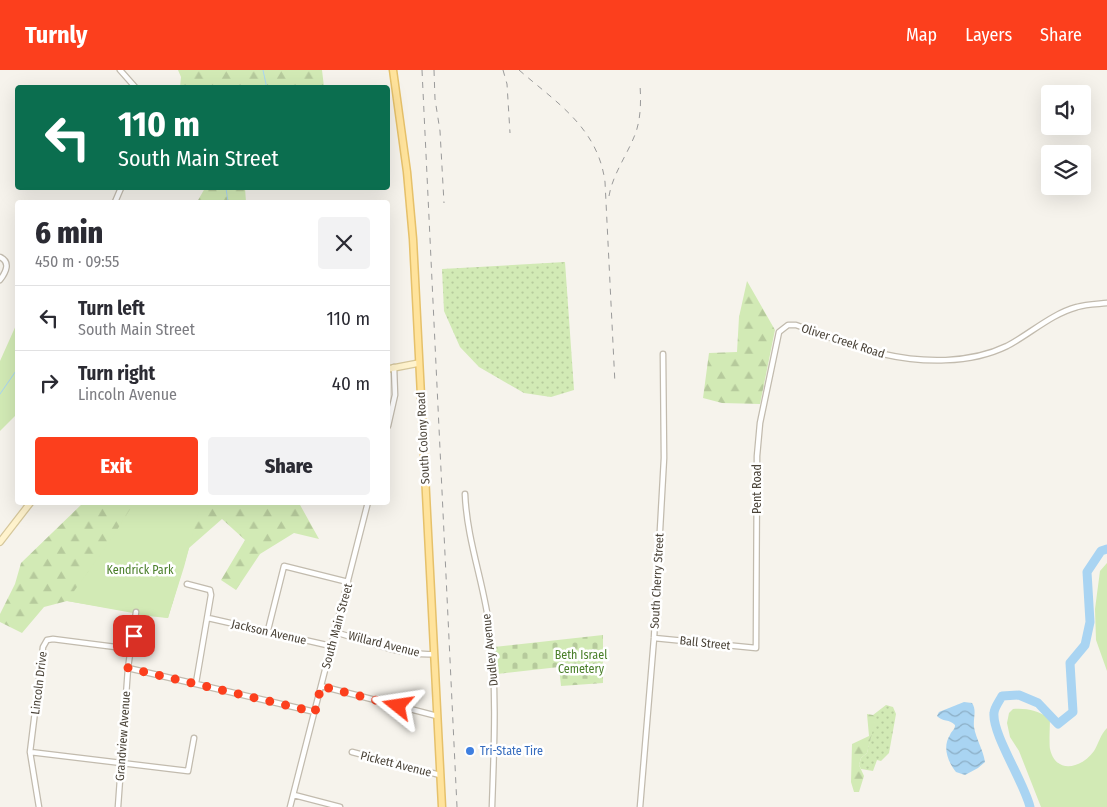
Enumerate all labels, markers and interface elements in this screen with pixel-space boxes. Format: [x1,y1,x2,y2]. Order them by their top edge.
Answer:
text: Turnly [25,21,87,49]
text: Map [906,24,937,46]
text: Layers [965,24,1012,46]
text: Share [1040,24,1082,46]
map controls [1041,85,1091,195]
button: sound [1041,85,1091,135]
text: 110 m [118,103,200,145]
icon: left [35,105,100,170]
text: South Main Street [118,145,279,172]
button: layers [1041,145,1091,195]
text: 6 min [35,215,103,251]
button: close [318,217,370,269]
text: 450 m · 09:55 [35,252,119,271]
text: Turn left [78,297,145,320]
icon: left [35,304,63,332]
text: 110 m [326,307,370,330]
text: South Main Street [78,320,195,339]
street label: Oliver Creek Road [800,321,886,361]
text: Turn right [78,362,155,385]
icon: right [35,369,63,397]
text: 40 m [332,372,370,395]
text: Lincoln Avenue [78,385,177,404]
street label: South Colony Road [414,391,432,485]
button: Exit [35,437,198,495]
button: Share [208,437,370,495]
street label: Pent Road [750,464,764,514]
street label: South Cherry Street [647,533,667,629]
park label: Kendrick Park [107,563,174,577]
street label: South Main Street [319,582,355,670]
street label: Dudley Avenue [479,613,501,687]
pin [113,615,155,657]
street label: Jackson Avenue [230,617,308,647]
icon: arrive [120,622,148,650]
street label: Willard Avenue [347,628,421,660]
street label: Ball Street [679,633,731,653]
park label: Beth Israel Cemetery [555,648,607,676]
street label: Lincoln Drive [28,651,50,715]
position arrow [371,679,423,731]
street label: Grandview Avenue [113,690,133,782]
place label: Tri-State Tire [480,744,543,758]
marker: Tri-State Tire [464,745,476,757]
street label: Pickett Avenue [359,748,433,780]

